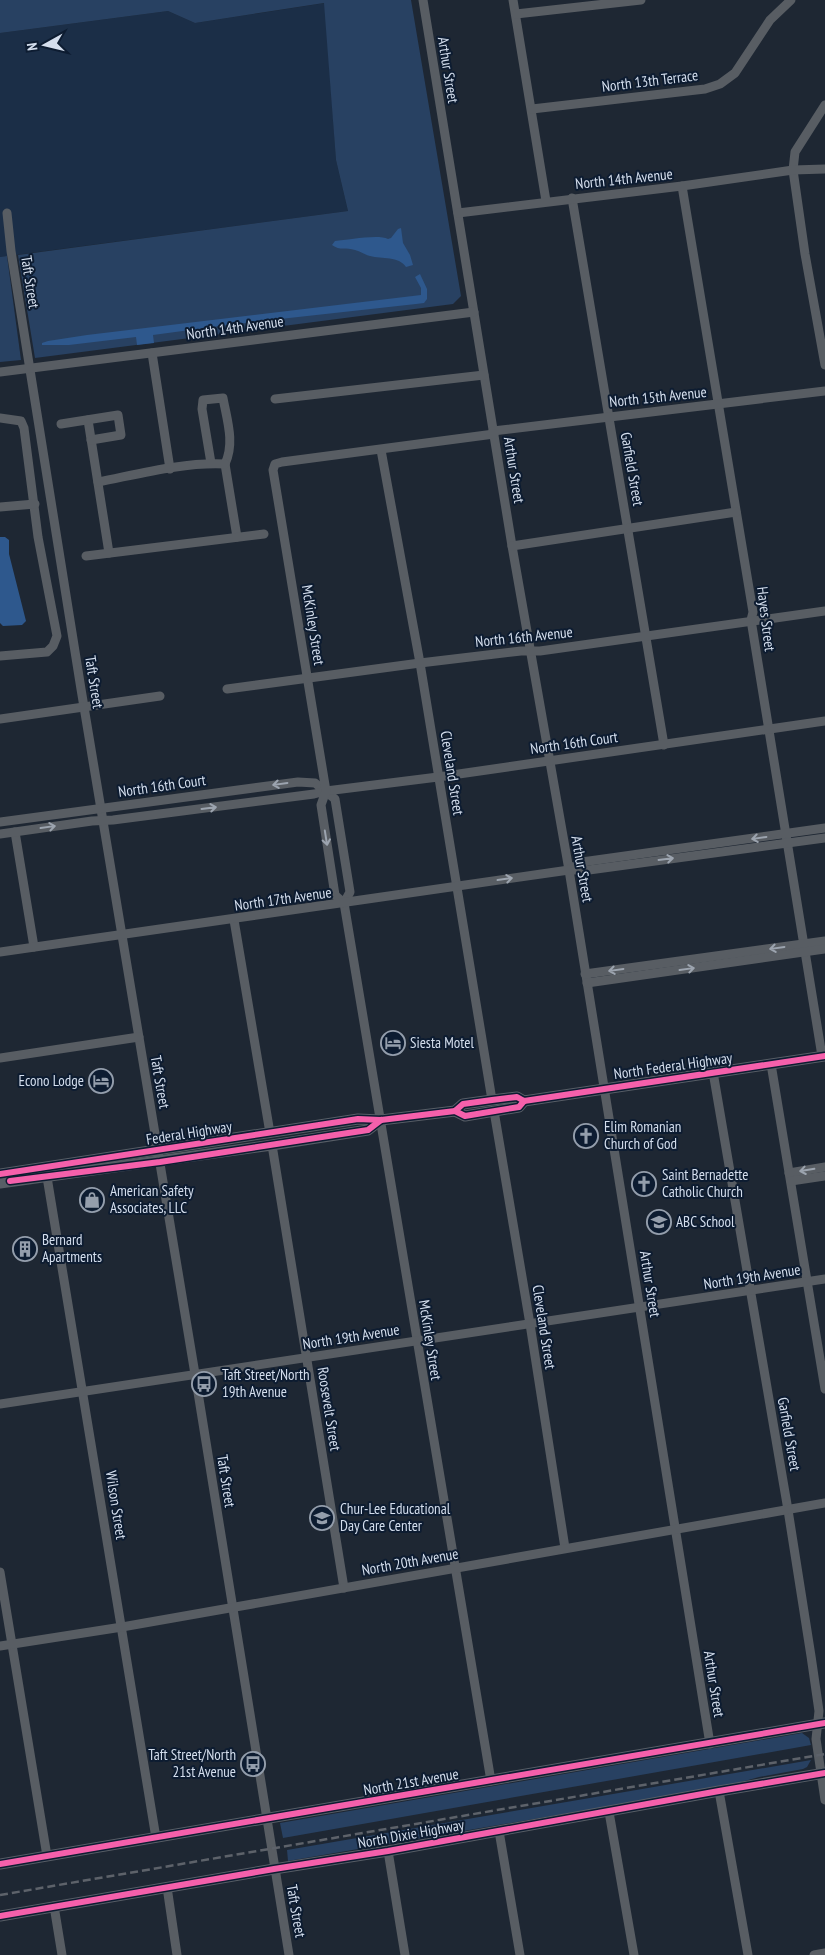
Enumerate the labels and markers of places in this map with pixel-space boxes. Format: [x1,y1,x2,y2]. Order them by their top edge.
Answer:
hotel icon: Siesta Motel [380,1030,406,1056]
place label: Siesta Motel [410,1033,474,1052]
hotel icon: Econo Lodge [88,1068,114,1094]
place label: Econo Lodge [19,1071,84,1090]
place label: Elim Romanian Church of God [604,1117,681,1153]
church icon: Elim Romanian Church of God [573,1123,599,1149]
place label: Saint Bernadette Catholic Church [662,1165,749,1201]
church icon: Saint Bernadette Catholic Church [631,1171,657,1197]
place label: American Safety Associates, LLC [110,1181,194,1217]
shop icon: American Safety Associates, LLC [79,1187,105,1213]
school or university icon: ABC School [646,1209,672,1235]
place label: ABC School [676,1212,735,1231]
place label: Bernard Apartments [42,1230,102,1266]
building icon: Bernard Apartments [12,1236,38,1262]
place label: Taft Street/North 19th Avenue [222,1365,310,1401]
bus stop icon: Taft Street/North 19th Avenue [191,1371,217,1397]
place label: Chur-Lee Educational Day Care Center [340,1499,451,1535]
school or university icon: Chur-Lee Educational Day Care Center [309,1505,335,1531]
place label: Taft Street/North 21st Avenue [148,1745,236,1781]
bus stop icon: Taft Street/North 21st Avenue [240,1751,266,1777]

